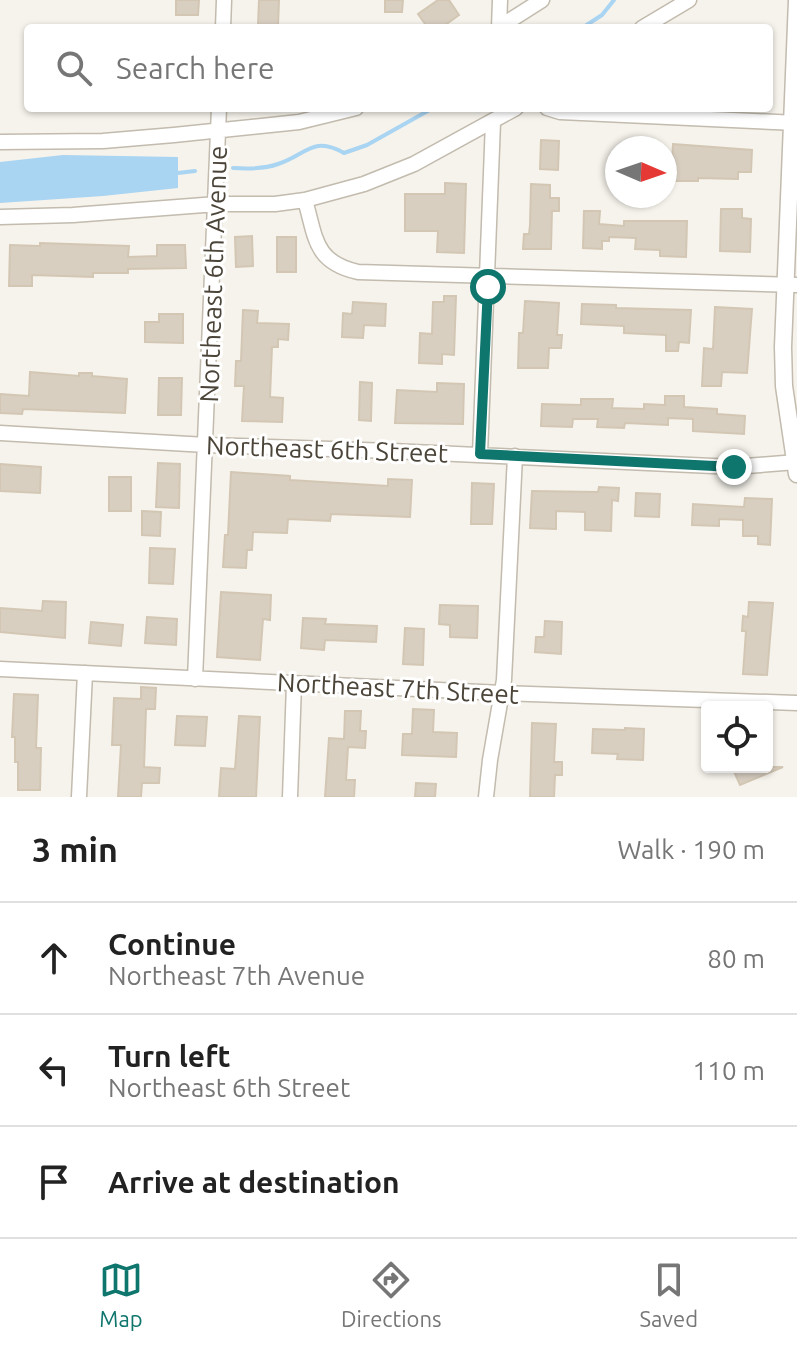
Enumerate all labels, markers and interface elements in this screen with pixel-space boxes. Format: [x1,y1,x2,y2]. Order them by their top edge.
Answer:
search box [24,24,773,112]
icon: search [52,46,96,90]
text: Search here [116,51,275,85]
north arrow [605,136,677,208]
street label: Northeast 6th Avenue [194,145,232,403]
route start [470,269,506,305]
street label: Northeast 6th Street [205,430,449,468]
route end [716,449,752,485]
street label: Northeast 7th Street [276,667,520,709]
map controls [701,701,773,773]
button: locate [701,701,773,773]
text: 3 min [32,830,118,868]
text: Walk · 190 m [617,835,765,864]
text: Continue [108,927,236,961]
icon: ahead [32,936,76,980]
text: 80 m [707,944,765,973]
text: Northeast 7th Avenue [108,961,365,990]
text: Turn left [108,1039,230,1073]
icon: left [32,1048,76,1092]
text: 110 m [693,1056,765,1085]
text: Northeast 6th Street [108,1073,350,1102]
icon: arrive [32,1160,76,1204]
text: Arrive at destination [108,1165,400,1199]
tab: Map [99,1258,143,1331]
tab: Directions [341,1258,442,1331]
tab: Saved [639,1258,698,1331]

